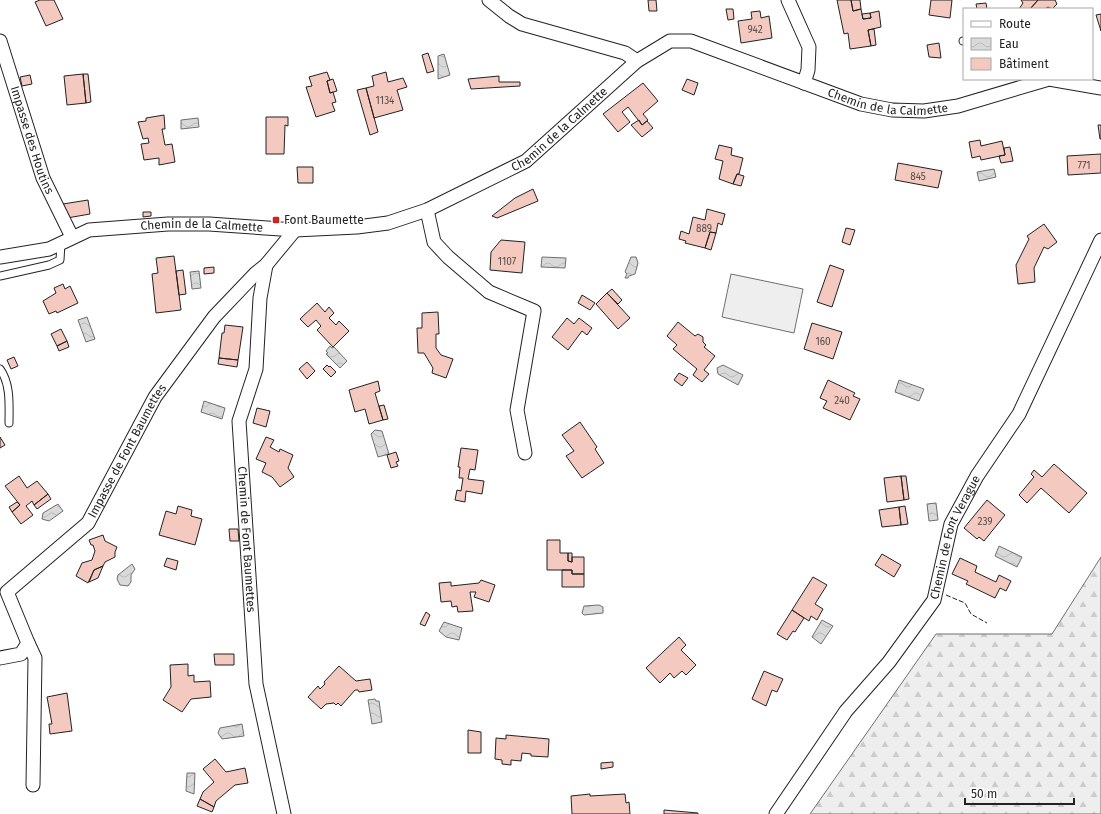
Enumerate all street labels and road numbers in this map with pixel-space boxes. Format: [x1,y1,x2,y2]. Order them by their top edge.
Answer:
street label: Impasse des Houtins [8,84,57,197]
street label: Chemin de la Calmette [509,84,610,174]
street label: Chemin de la Calmette [826,85,949,118]
street label: Chemin de la Calmette [140,217,264,235]
street label: Impasse de Font Baumettes [85,381,169,520]
street label: Chemin de Font Baumettes [235,466,258,613]
street label: Chemin de Font Verague [927,473,983,601]

